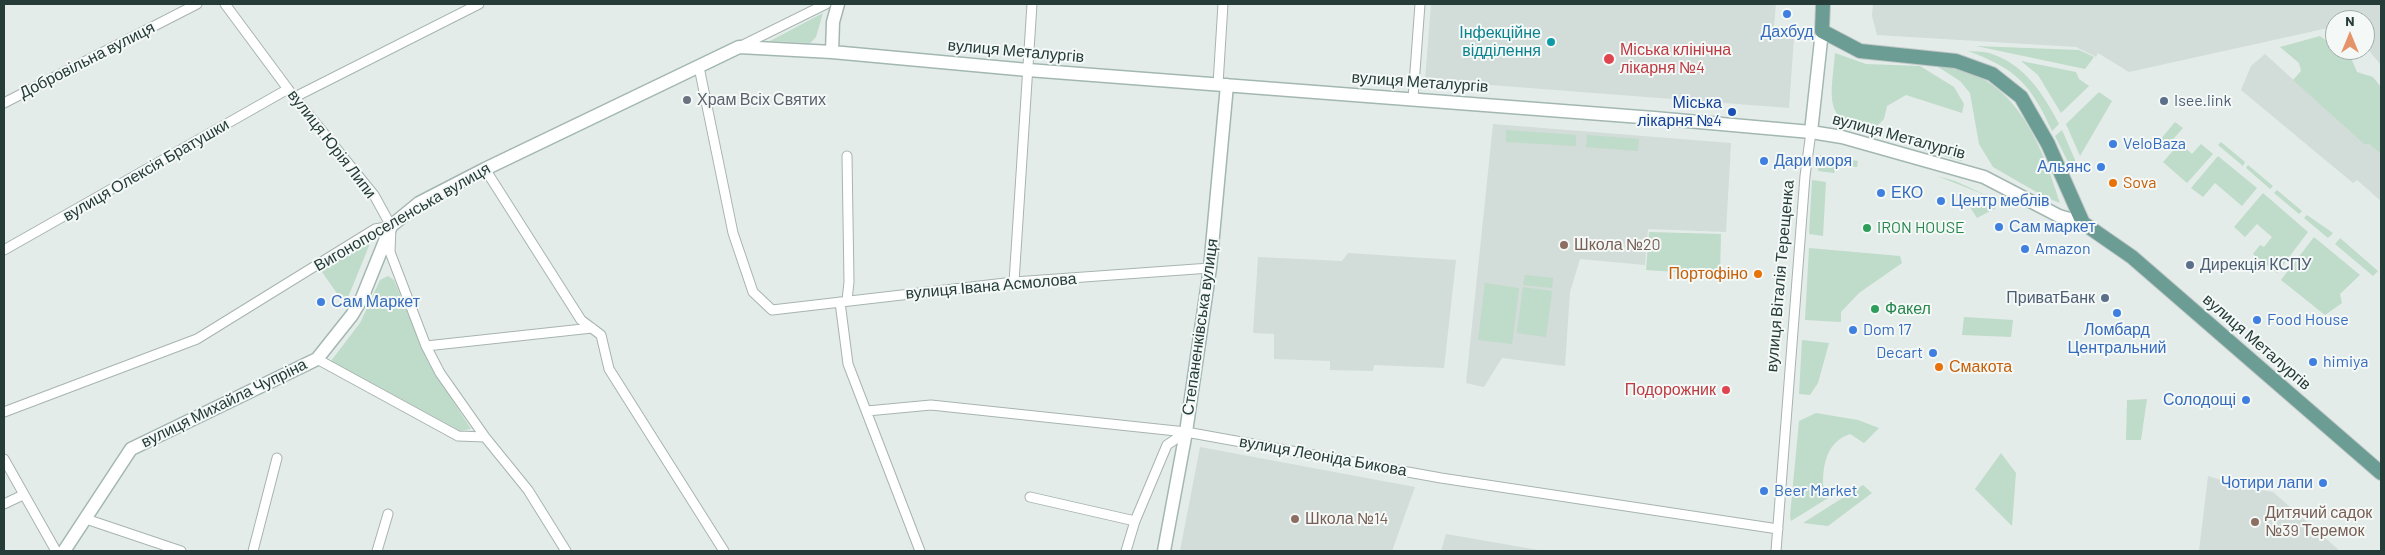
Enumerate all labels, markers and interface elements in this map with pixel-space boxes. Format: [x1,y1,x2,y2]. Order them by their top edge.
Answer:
marker: Дахбуд [1781,8,1793,20]
north arrow [2325,10,2375,60]
text: N [2345,12,2355,29]
street label: Добровільна вулиця [16,18,158,102]
place label: Дахбуд [1760,22,1814,42]
place label: Інфекційне відділення [1459,23,1541,61]
street label: вулиця Металургів [947,35,1085,67]
marker: Інфекційне відділення [1545,36,1557,48]
place label: Міська клінічна лікарня №4 [1620,40,1731,78]
marker: Міська клінічна лікарня №4 [1602,52,1616,66]
street label: вулиця Металургів [1351,68,1489,96]
street label: вулиця Юрія Липи [284,86,380,202]
place label: Храм Всіх Святих [697,90,826,110]
place label: Isee.link [2174,91,2231,111]
place label: Міська лікарня №4 [1637,93,1722,131]
marker: Храм Всіх Святих [681,94,693,106]
marker: Isee.link [2158,95,2170,107]
marker: Міська лікарня №4 [1726,106,1738,118]
street label: вулиця Металургів [1830,109,1968,163]
street label: вулиця Олексія Братушки [60,115,232,225]
place label: VeloBaza [2123,134,2186,154]
marker: VeloBaza [2107,138,2119,150]
place label: Дари моря [1774,151,1852,171]
marker: Дари моря [1758,155,1770,167]
place label: Альянс [2037,157,2091,177]
street label: Вигонопоселенська вулиця [310,159,494,275]
marker: Альянс [2095,161,2107,173]
place label: Sova [2123,173,2156,193]
marker: Sova [2107,177,2119,189]
street label: вулиця Віталія Терещенка [1762,179,1798,373]
place label: ЕКО [1891,183,1923,203]
marker: ЕКО [1875,187,1887,199]
place label: Центр меблів [1951,191,2050,211]
marker: Центр меблів [1935,195,1947,207]
place label: Сам маркет [2009,217,2096,237]
place label: IRON HOUSE [1877,218,1965,238]
marker: Сам маркет [1993,221,2005,233]
marker: IRON HOUSE [1861,222,1873,234]
place label: Школа №20 [1574,235,1661,255]
street label: Степаненківська вулиця [1178,237,1222,417]
marker: Школа №20 [1558,239,1570,251]
place label: Amazon [2035,239,2091,259]
marker: Amazon [2019,243,2031,255]
place label: Дирекція КСПУ [2200,255,2312,275]
marker: Дирекція КСПУ [2184,259,2196,271]
place label: Портофіно [1669,264,1748,284]
marker: Портофіно [1752,268,1764,280]
street label: вулиця Івана Асмолова [905,269,1077,303]
place label: ПриватБанк [2006,288,2095,308]
street label: вулиця Металургів [2199,290,2315,394]
place label: Сам Маркет [331,292,420,312]
marker: ПриватБанк [2099,292,2111,304]
marker: Сам Маркет [315,296,327,308]
place label: Факел [1885,299,1931,319]
marker: Факел [1869,303,1881,315]
marker: Ломбард Центральний [2111,307,2123,319]
place label: Food House [2267,310,2349,330]
marker: Food House [2251,314,2263,326]
place label: Dom 17 [1863,320,1911,340]
place label: Ломбард Центральний [2067,320,2167,358]
marker: Dom 17 [1847,324,1859,336]
place label: Decart [1876,343,1923,363]
marker: Decart [1927,347,1939,359]
place label: himiya [2323,352,2368,372]
street label: вулиця Михайла Чупріна [138,354,310,452]
marker: himiya [2307,356,2319,368]
place label: Смакота [1949,357,2012,377]
marker: Смакота [1933,361,1945,373]
place label: Подорожник [1625,380,1716,400]
marker: Подорожник [1720,384,1732,396]
place label: Солодощі [2163,390,2236,410]
marker: Солодощі [2240,394,2252,406]
street label: вулиця Леоніда Бикова [1238,432,1408,480]
place label: Чотири лапи [2221,473,2313,493]
marker: Чотири лапи [2317,477,2329,489]
place label: Beer Market [1774,481,1858,501]
marker: Beer Market [1758,485,1770,497]
place label: Дитячий садок №39 Теремок [2265,503,2372,541]
place label: Школа №14 [1305,509,1388,529]
marker: Школа №14 [1289,513,1301,525]
marker: Дитячий садок №39 Теремок [2249,516,2261,528]

